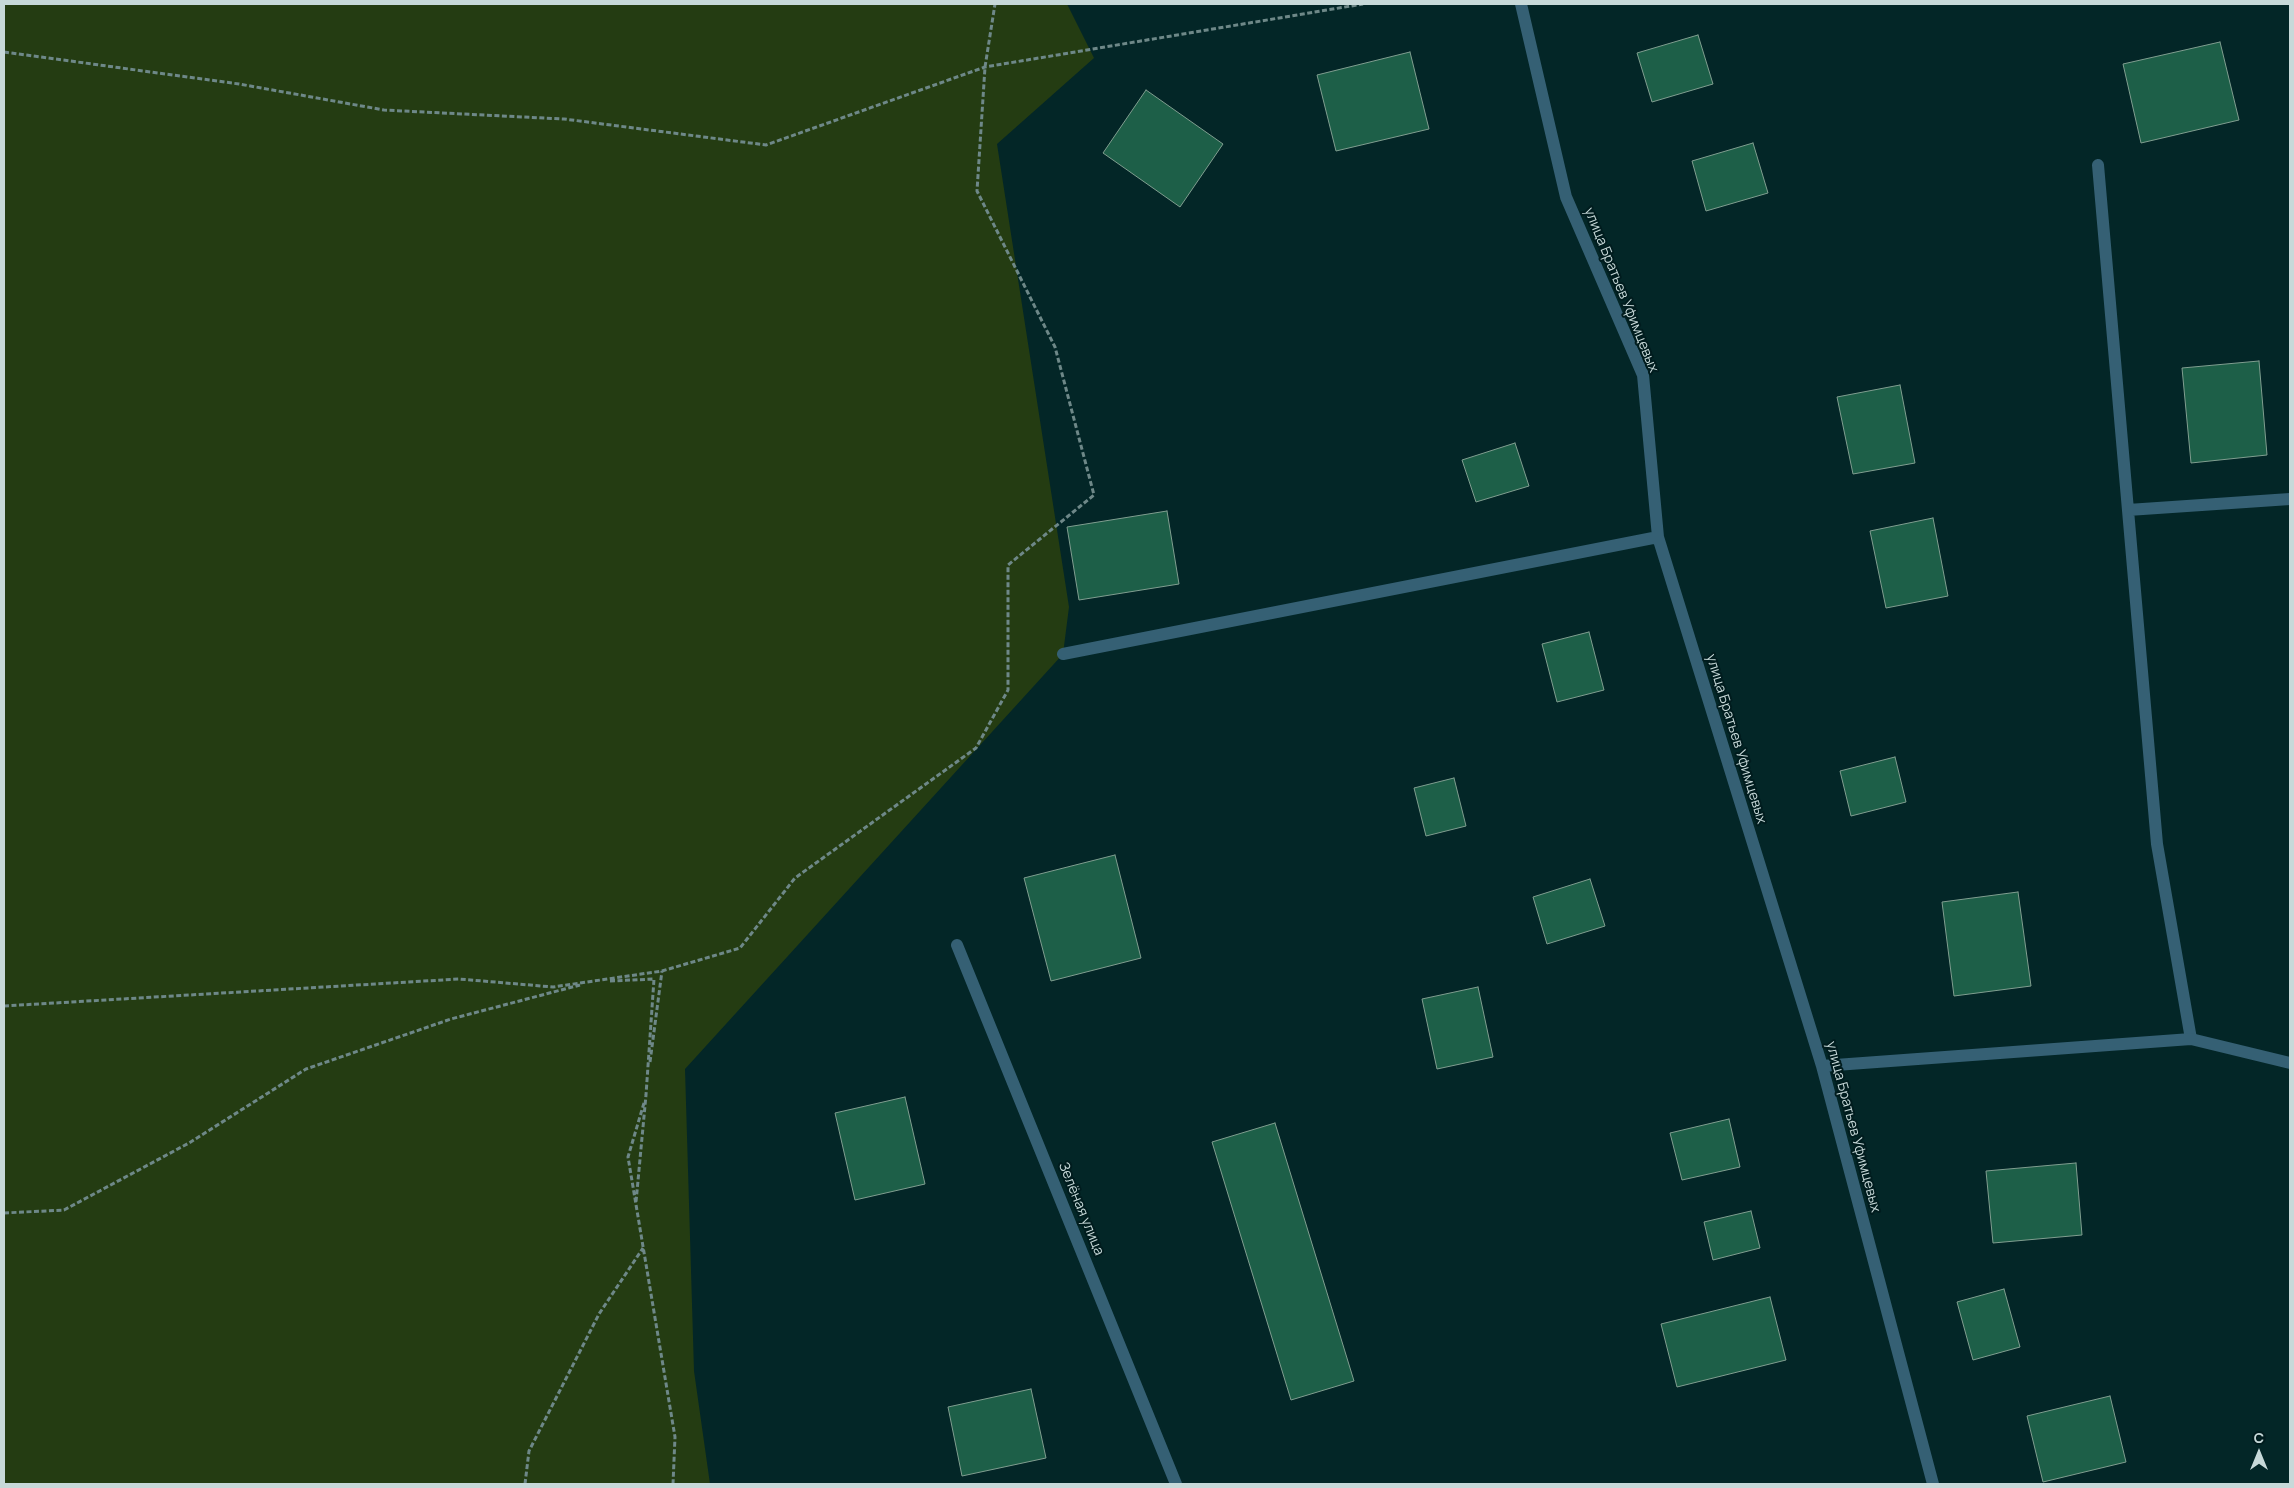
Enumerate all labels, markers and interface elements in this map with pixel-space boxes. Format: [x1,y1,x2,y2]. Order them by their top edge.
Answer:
street label: улица Братьев Уфимцевых [1580,205,1662,375]
street label: улица Братьев Уфимцевых [1702,652,1770,826]
street label: улица Братьев Уфимцевых [1822,1040,1884,1214]
street label: Зелёная улица [1055,1160,1107,1258]
north arrow [2234,1428,2284,1478]
text: С [2254,1428,2264,1447]

